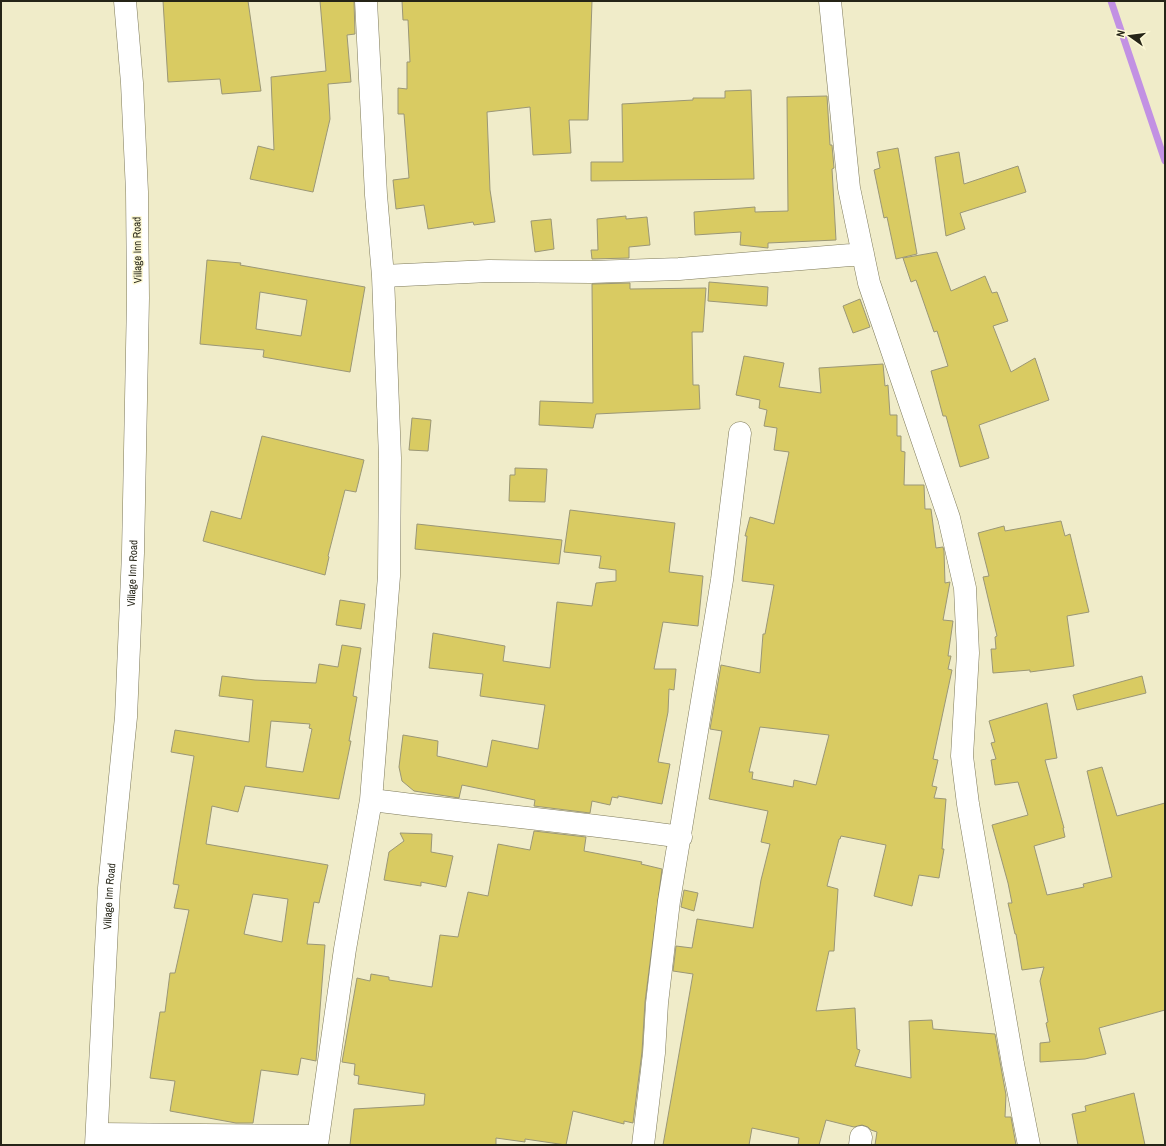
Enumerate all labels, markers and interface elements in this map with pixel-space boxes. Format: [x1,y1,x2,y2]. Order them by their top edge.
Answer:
north arrow [1110,16,1150,56]
text: N [1113,29,1128,38]
street label: Village Inn Road [129,217,145,283]
street label: Village Inn Road [124,540,140,607]
street label: Village Inn Road [100,862,118,930]

